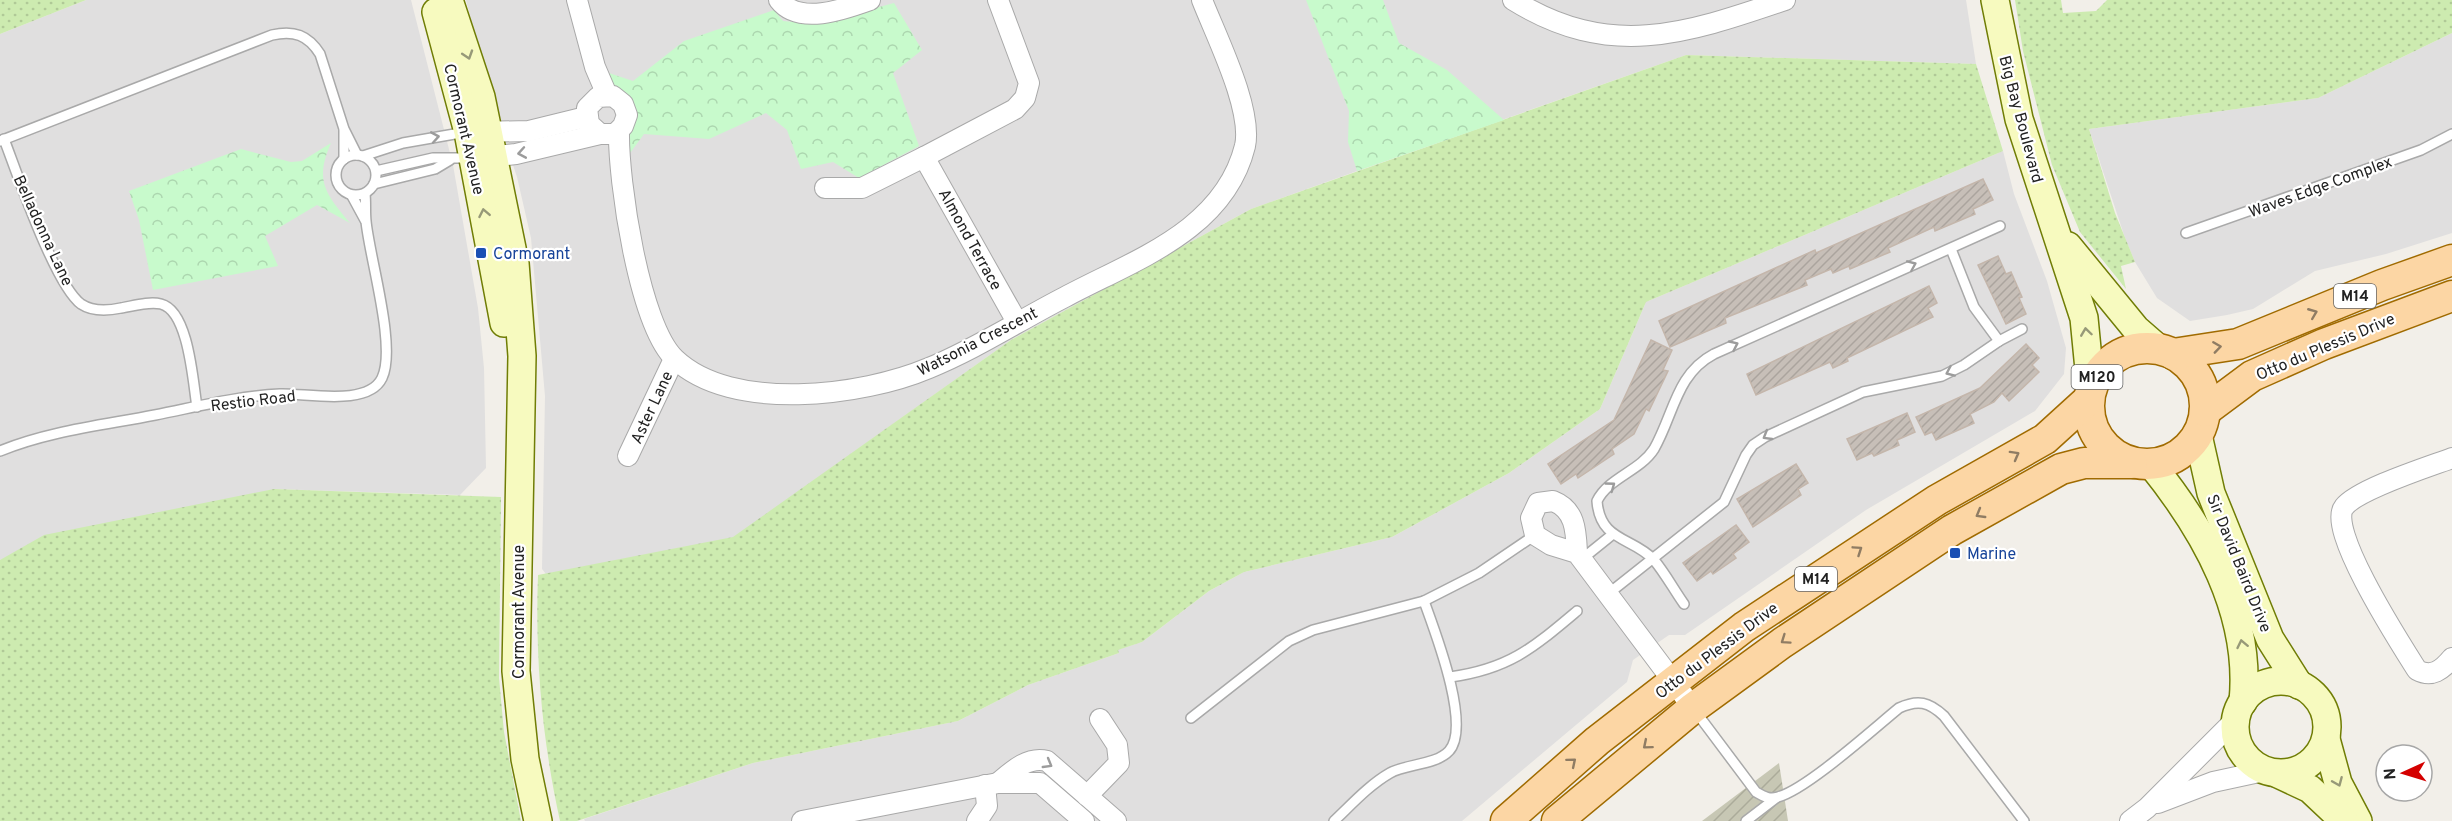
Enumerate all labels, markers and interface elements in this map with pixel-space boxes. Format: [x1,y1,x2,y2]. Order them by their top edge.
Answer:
one-way arrow [461,49,473,60]
street label: Big Bay Boulevard [1993,54,2047,185]
street label: Cormorant Avenue [438,62,488,197]
one-way arrow [431,132,440,144]
one-way arrow [517,146,527,159]
street label: Waves Edge Complex [2246,153,2395,223]
street label: Belladonna Lane [8,172,77,289]
street label: Almond Terrace [933,186,1005,294]
one-way arrow [478,209,491,219]
place label: Cormorant [493,245,570,265]
marker: Cormorant [474,246,488,260]
one-way arrow [1906,260,1917,272]
road number: M14 [2334,284,2376,308]
street label: Watsonia Crescent [914,304,1041,382]
one-way arrow [2307,308,2318,320]
street label: Otto du Plessis Drive [2253,310,2398,386]
one-way arrow [2081,327,2093,336]
one-way arrow [1728,340,1739,352]
one-way arrow [2212,342,2222,354]
one-way arrow [1945,365,1956,377]
road number: M120 [2072,365,2122,389]
street label: Aster Lane [627,368,678,448]
street label: Restio Road [210,387,297,417]
one-way arrow [1763,429,1773,440]
one-way arrow [2009,451,2019,462]
one-way arrow [1605,482,1616,493]
street label: Sir David Baird Drive [2201,492,2275,636]
one-way arrow [1976,506,1986,518]
street label: Cormorant Avenue [510,545,530,679]
place label: Marine [1967,545,2016,565]
one-way arrow [1851,546,1862,557]
marker: Marine [1948,546,1962,560]
road number: M14 [1795,567,1837,591]
street label: Otto du Plessis Drive [1652,599,1783,704]
one-way arrow [1781,633,1792,644]
one-way arrow [2236,639,2249,649]
one-way arrow [1643,738,1654,749]
north arrow [2374,743,2434,803]
one-way arrow [1042,757,1052,768]
one-way arrow [1565,758,1576,769]
text: N [2381,767,2401,780]
one-way arrow [2331,776,2343,787]

